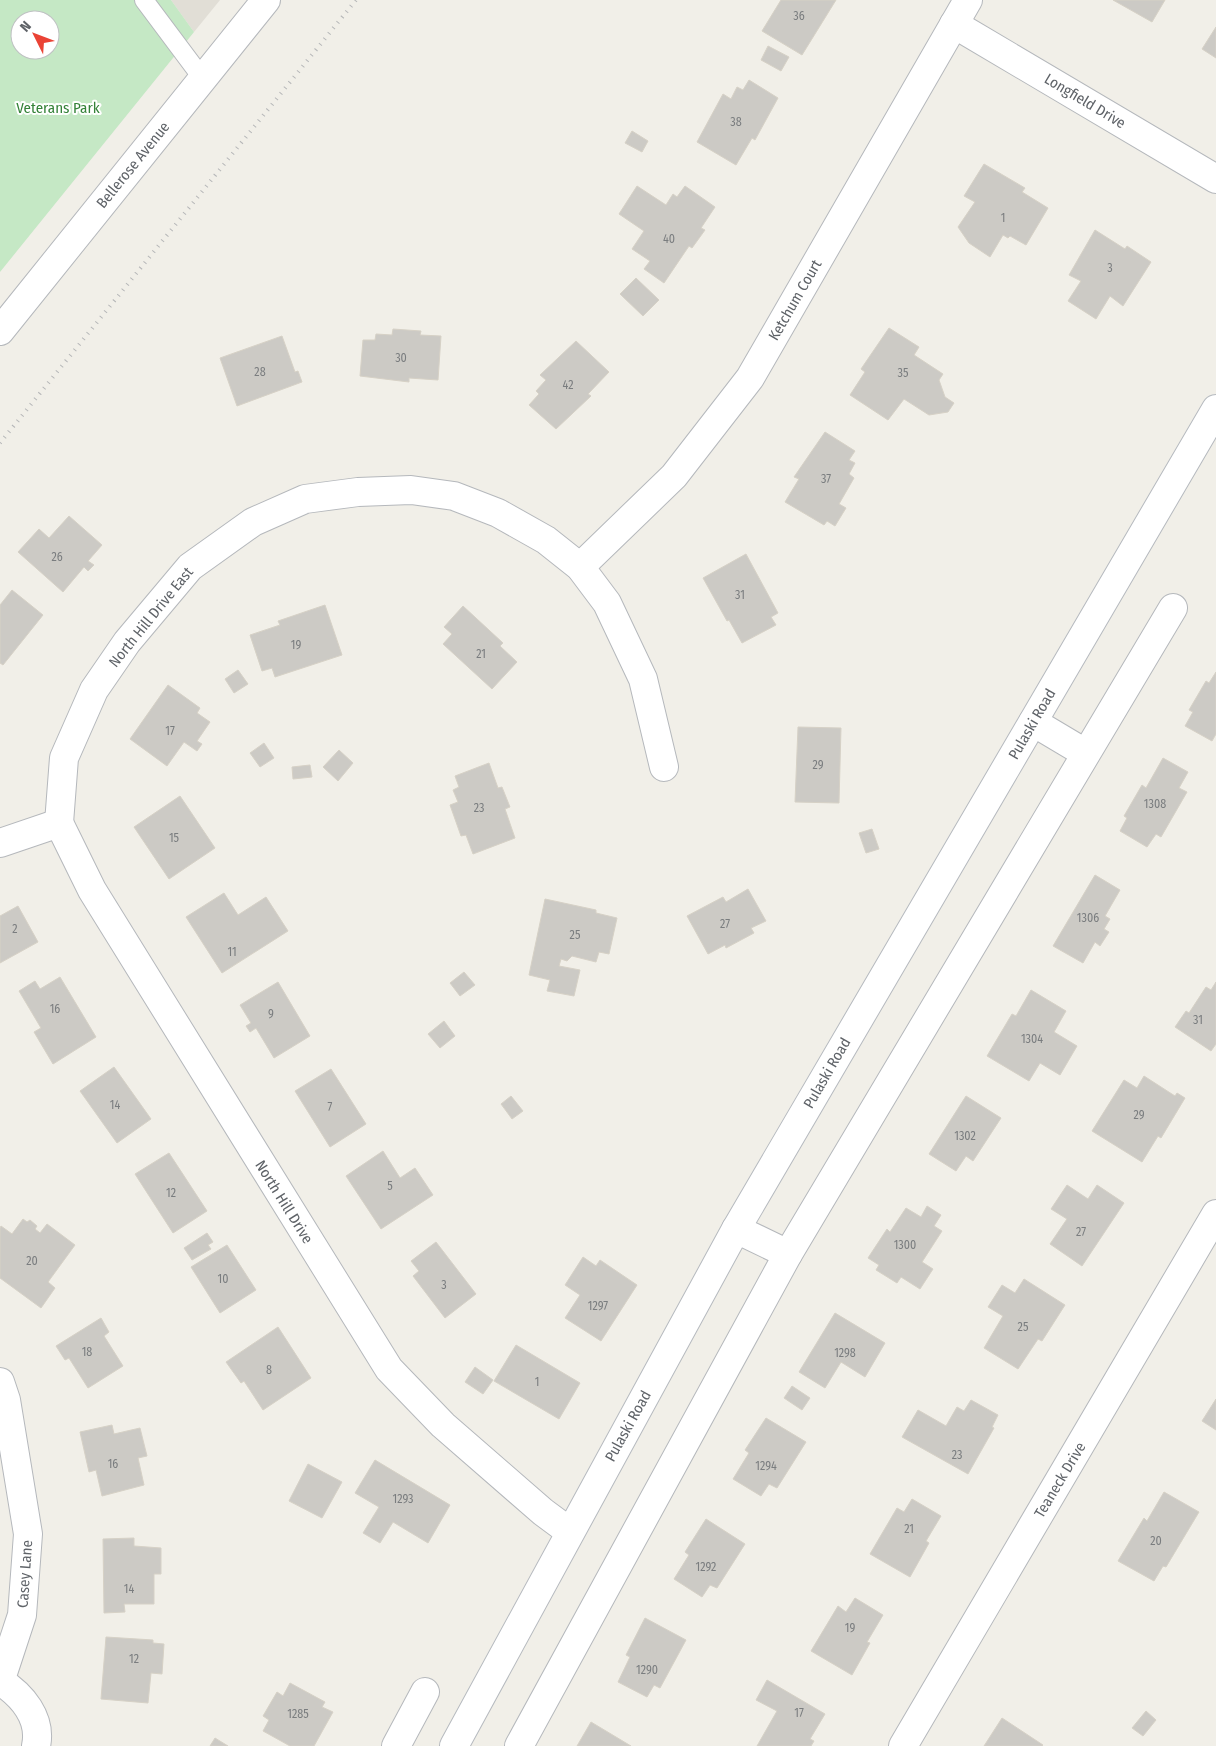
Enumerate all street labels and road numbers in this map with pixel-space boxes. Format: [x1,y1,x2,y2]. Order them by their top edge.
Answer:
street label: Longfield Drive [1041,70,1129,132]
street label: Bellerose Avenue [93,118,173,212]
street label: Ketchum Court [765,256,825,344]
street label: North Hill Drive East [105,563,197,671]
street label: Pulaski Road [1005,686,1059,762]
street label: Pulaski Road [800,1035,854,1111]
street label: North Hill Drive [251,1157,317,1247]
street label: Pulaski Road [601,1387,655,1465]
street label: Teaneck Drive [1030,1439,1090,1521]
street label: Casey Lane [14,1540,36,1608]

